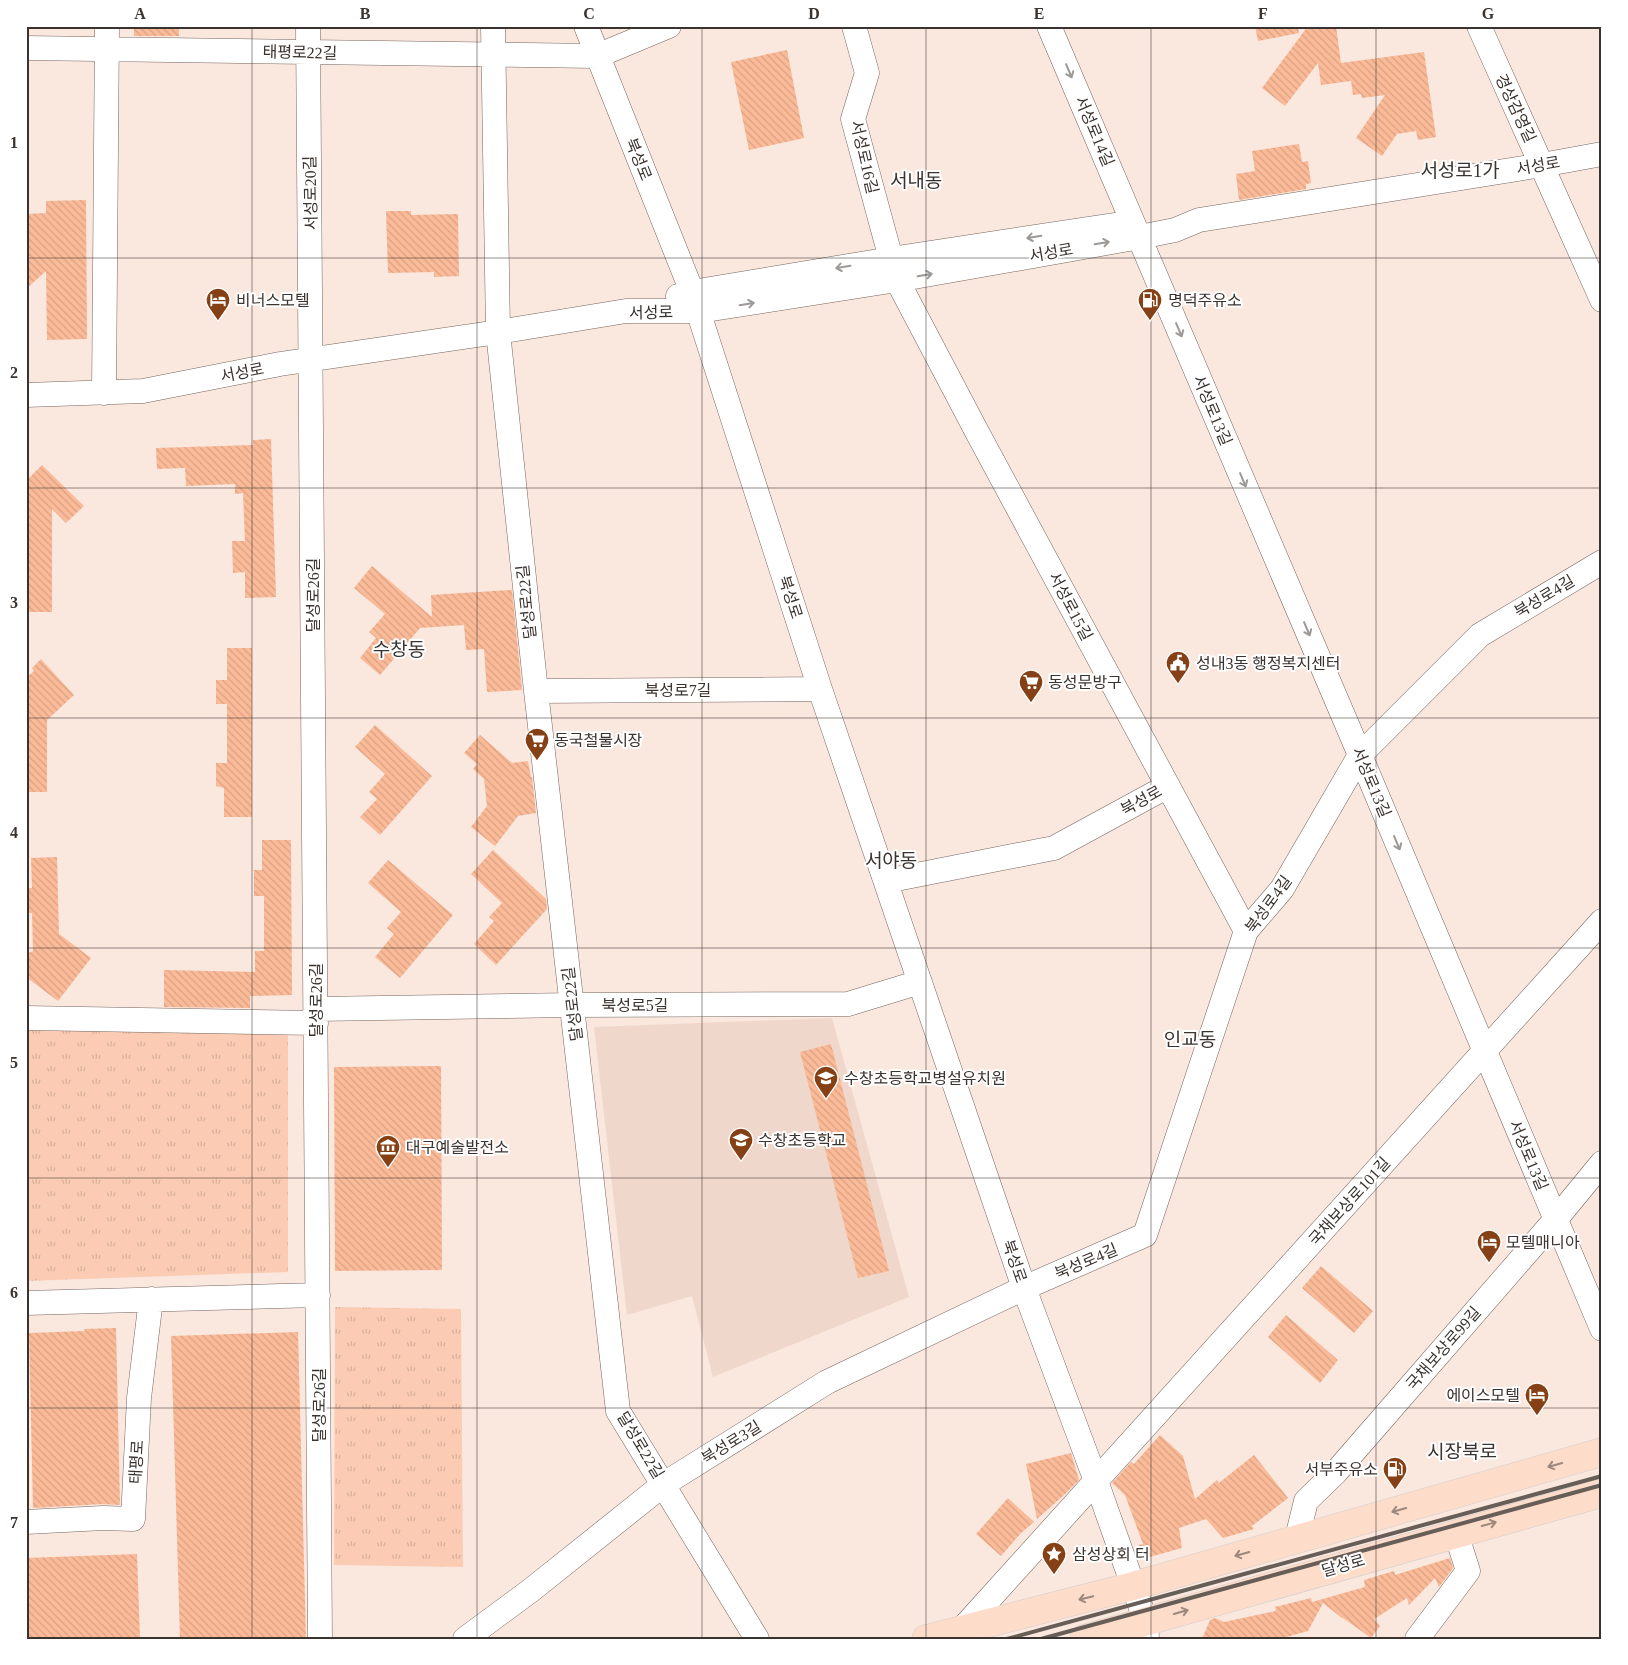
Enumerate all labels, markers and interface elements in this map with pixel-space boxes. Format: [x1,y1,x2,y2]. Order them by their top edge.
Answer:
text: A [134,5,146,22]
text: B [360,5,371,22]
text: C [583,5,595,22]
text: D [808,5,820,22]
text: E [1034,5,1044,22]
text: F [1258,5,1268,22]
text: G [1482,5,1495,22]
street label: 태평로22길 [262,43,338,62]
one-way arrow [1064,63,1074,78]
street label: 경상감영길 [1492,71,1539,145]
street label: 서성로14길 [1072,93,1117,169]
street label: 서성로16길 [848,119,881,196]
text: 1 [10,134,18,151]
street label: 북성로 [622,136,655,183]
street label: 서성로 [1515,153,1562,178]
street label: 서성로20길 [301,155,320,231]
district label: 서성로1가 [1420,160,1500,181]
district label: 서내동 [890,170,942,191]
one-way arrow [1026,232,1042,242]
one-way arrow [1094,238,1110,248]
street label: 서성로 [1028,240,1075,265]
one-way arrow [835,262,851,272]
one-way arrow [917,270,933,280]
hotel icon: 비너스모텔 [205,287,231,321]
fuel station icon: 명덕주유소 [1137,287,1163,321]
place label: 비너스모텔 [236,292,310,309]
place label: 명덕주유소 [1168,292,1242,309]
one-way arrow [739,298,755,308]
street label: 서성로 [629,304,674,321]
one-way arrow [1175,322,1185,337]
street label: 서성로 [219,360,266,385]
text: 2 [10,364,18,381]
street label: 서성로13길 [1190,372,1235,448]
one-way arrow [1239,471,1248,487]
street label: 달성로26길 [305,558,322,632]
street label: 달성로22길 [514,564,539,640]
street label: 서성로15길 [1045,569,1096,643]
street label: 북성로4길 [1511,572,1577,621]
street label: 북성로 [776,574,806,621]
text: 3 [10,594,18,611]
one-way arrow [1302,621,1312,636]
district label: 수창동 [373,639,425,660]
public building icon: 성내3동 행정복지센터 [1165,650,1191,684]
place label: 성내3동 행정복지센터 [1196,655,1340,672]
supermarket icon: 동성문방구 [1018,669,1044,703]
place label: 동성문방구 [1048,674,1122,691]
street label: 북성로7길 [645,682,711,699]
supermarket icon: 동국철물시장 [524,727,550,761]
place label: 동국철물시장 [554,732,643,749]
street label: 서성로13길 [1349,744,1394,820]
street label: 북성로 [1118,782,1165,819]
text: 4 [10,824,18,841]
one-way arrow [1393,835,1403,850]
district label: 서야동 [865,850,917,871]
street label: 북성로4길 [1242,872,1295,936]
street label: 달성로26길 [308,963,325,1037]
street label: 달성로22길 [559,966,585,1042]
street label: 북성로5길 [602,997,668,1014]
district label: 인교동 [1164,1029,1216,1050]
text: 5 [10,1054,18,1071]
school or university icon: 수창초등학교병설유치원 [813,1065,839,1099]
place label: 수창초등학교병설유치원 [844,1070,1006,1087]
street label: 서성로13길 [1506,1117,1551,1193]
school or university icon: 수창초등학교 [728,1127,754,1161]
place label: 수창초등학교 [758,1132,846,1149]
museum icon: 대구예술발전소 [375,1134,401,1168]
place label: 대구예술발전소 [406,1139,509,1156]
street label: 국채보상로101길 [1305,1154,1393,1249]
hotel icon: 모텔매니아 [1476,1229,1502,1263]
place label: 모텔매니아 [1506,1234,1580,1251]
street label: 북성로 [999,1238,1030,1285]
street label: 북성로4길 [1052,1241,1120,1282]
text: 6 [10,1284,18,1301]
street label: 국채보상로99길 [1403,1303,1484,1393]
street label: 달성로26길 [311,1368,328,1442]
hotel icon: 에이스모텔 [1524,1382,1550,1416]
place label: 에이스모텔 [1446,1387,1520,1404]
street label: 달성로22길 [614,1409,667,1482]
street label: 북성로3길 [698,1417,764,1467]
street label: 태평로 [127,1439,146,1485]
district label: 시장북로 [1427,1441,1497,1462]
fuel station icon: 서부주유소 [1382,1456,1408,1490]
place label: 서부주유소 [1304,1461,1378,1478]
one-way arrow [1547,1461,1563,1470]
one-way arrow [1391,1505,1407,1515]
text: 7 [10,1514,18,1531]
one-way arrow [1481,1519,1497,1528]
place icon: 삼성상회 터 [1041,1541,1067,1575]
place label: 삼성상회 터 [1072,1546,1150,1563]
one-way arrow [1235,1549,1251,1559]
street label: 달성로 [1320,1551,1367,1580]
one-way arrow [1078,1593,1094,1603]
one-way arrow [1173,1606,1189,1616]

